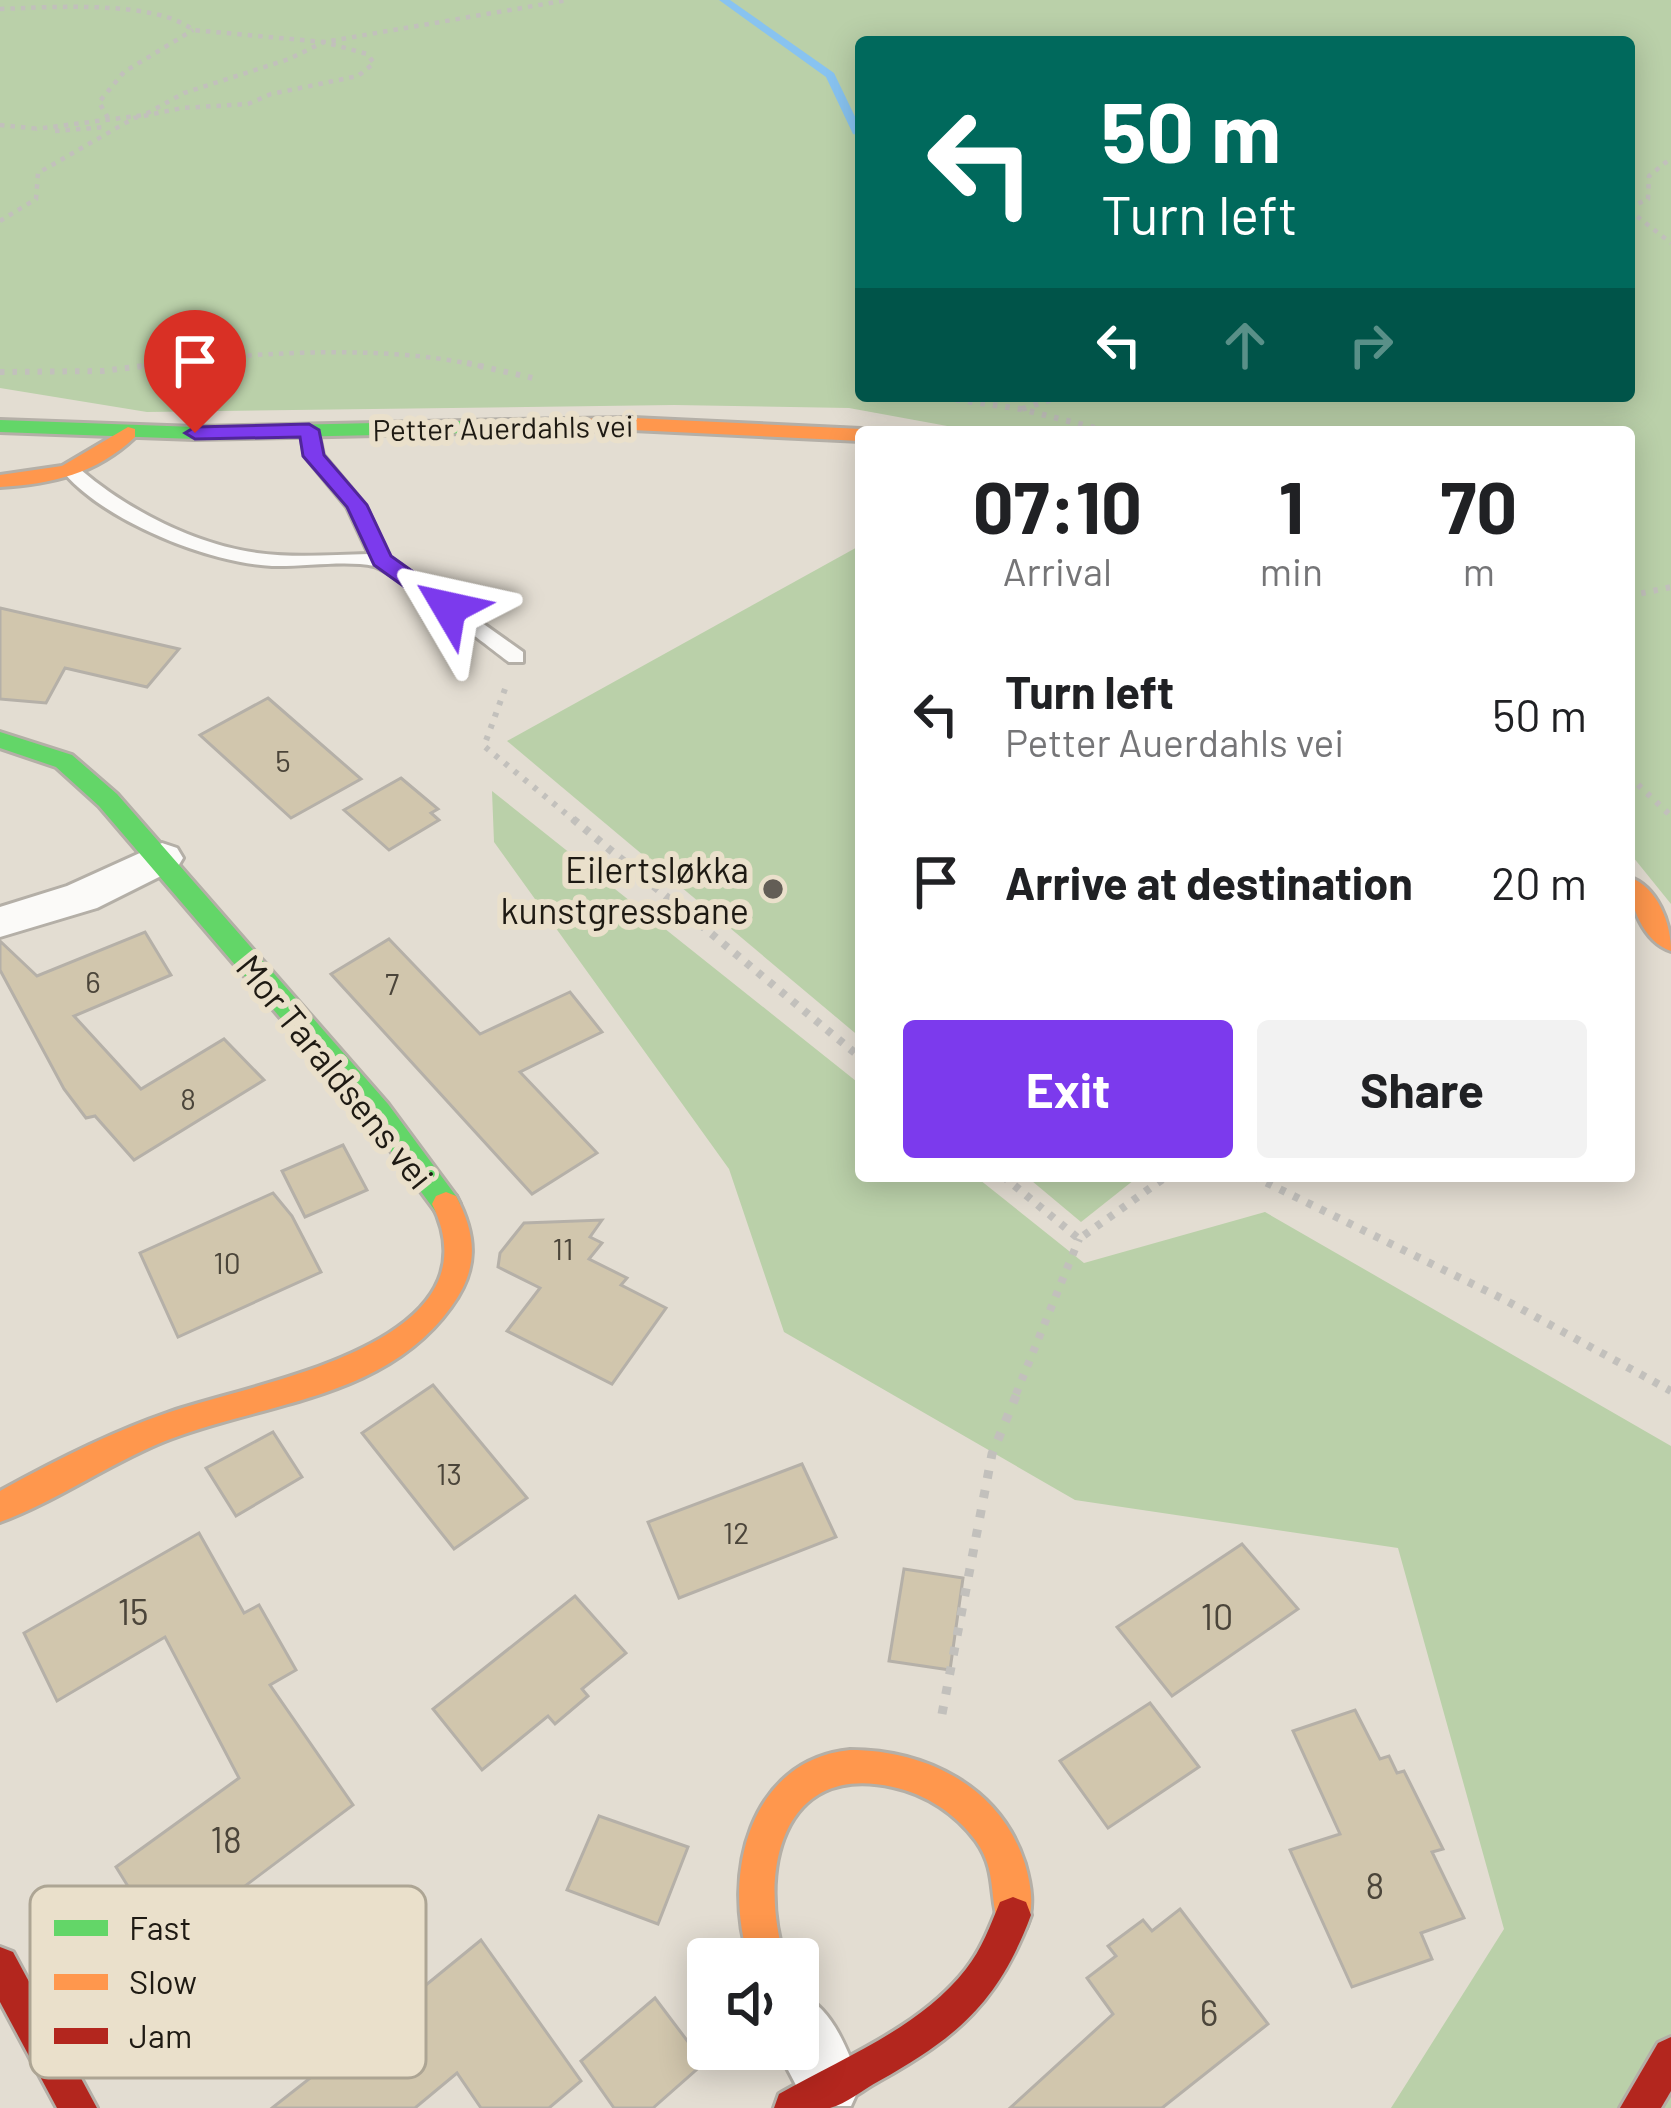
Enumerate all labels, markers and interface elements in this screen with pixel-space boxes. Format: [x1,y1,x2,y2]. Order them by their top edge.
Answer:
text: 50 m [1101,79,1281,180]
icon: left [903,84,1059,240]
text: Turn left [1101,181,1298,246]
pin [144,310,246,433]
icon: left [1086,312,1152,378]
icon: ahead [1212,312,1278,378]
icon: right [1338,312,1404,378]
icon: arrive [162,328,228,394]
street label: Petter Auerdahls vei [372,407,634,447]
text: 07:10 [973,462,1142,548]
text: 1 [1279,462,1304,548]
text: 70 [1441,462,1517,548]
position arrow [386,545,512,671]
text: Arrival [1003,547,1112,594]
text: min [1260,547,1323,594]
text: m [1463,547,1495,594]
text: Turn left [1005,664,1174,718]
icon: left [903,681,969,747]
text: 50 m [1492,687,1587,741]
text: Petter Auerdahls vei [1005,718,1344,765]
house number: 5 [275,742,291,778]
place label: Eilertsløkka kunstgressbane [501,847,749,931]
icon: arrive [903,849,969,915]
text: Arrive at destination [1005,855,1413,909]
text: 20 m [1491,855,1587,909]
marker: Eilertsløkka kunstgressbane [760,876,786,902]
street label: Mor Taraldsens vei [228,945,444,1197]
house number: 6 [85,963,101,999]
house number: 7 [385,965,399,1001]
button: Exit [903,1020,1233,1158]
button: Share [1257,1020,1587,1158]
house number: 8 [180,1080,196,1116]
house number: 11 [552,1230,574,1266]
house number: 10 [213,1244,241,1280]
house number: 13 [436,1455,462,1491]
house number: 12 [723,1514,749,1550]
house number: 15 [117,1589,149,1632]
house number: 10 [1201,1594,1233,1637]
house number: 18 [210,1817,242,1860]
house number: 8 [1366,1863,1384,1906]
legend [30,1886,426,2078]
text: Fast [129,1907,191,1947]
map controls [687,1938,819,2070]
button: sound [687,1938,819,2070]
text: Slow [129,1961,197,2001]
house number: 6 [1200,1990,1218,2033]
text: Jam [129,2015,192,2055]

